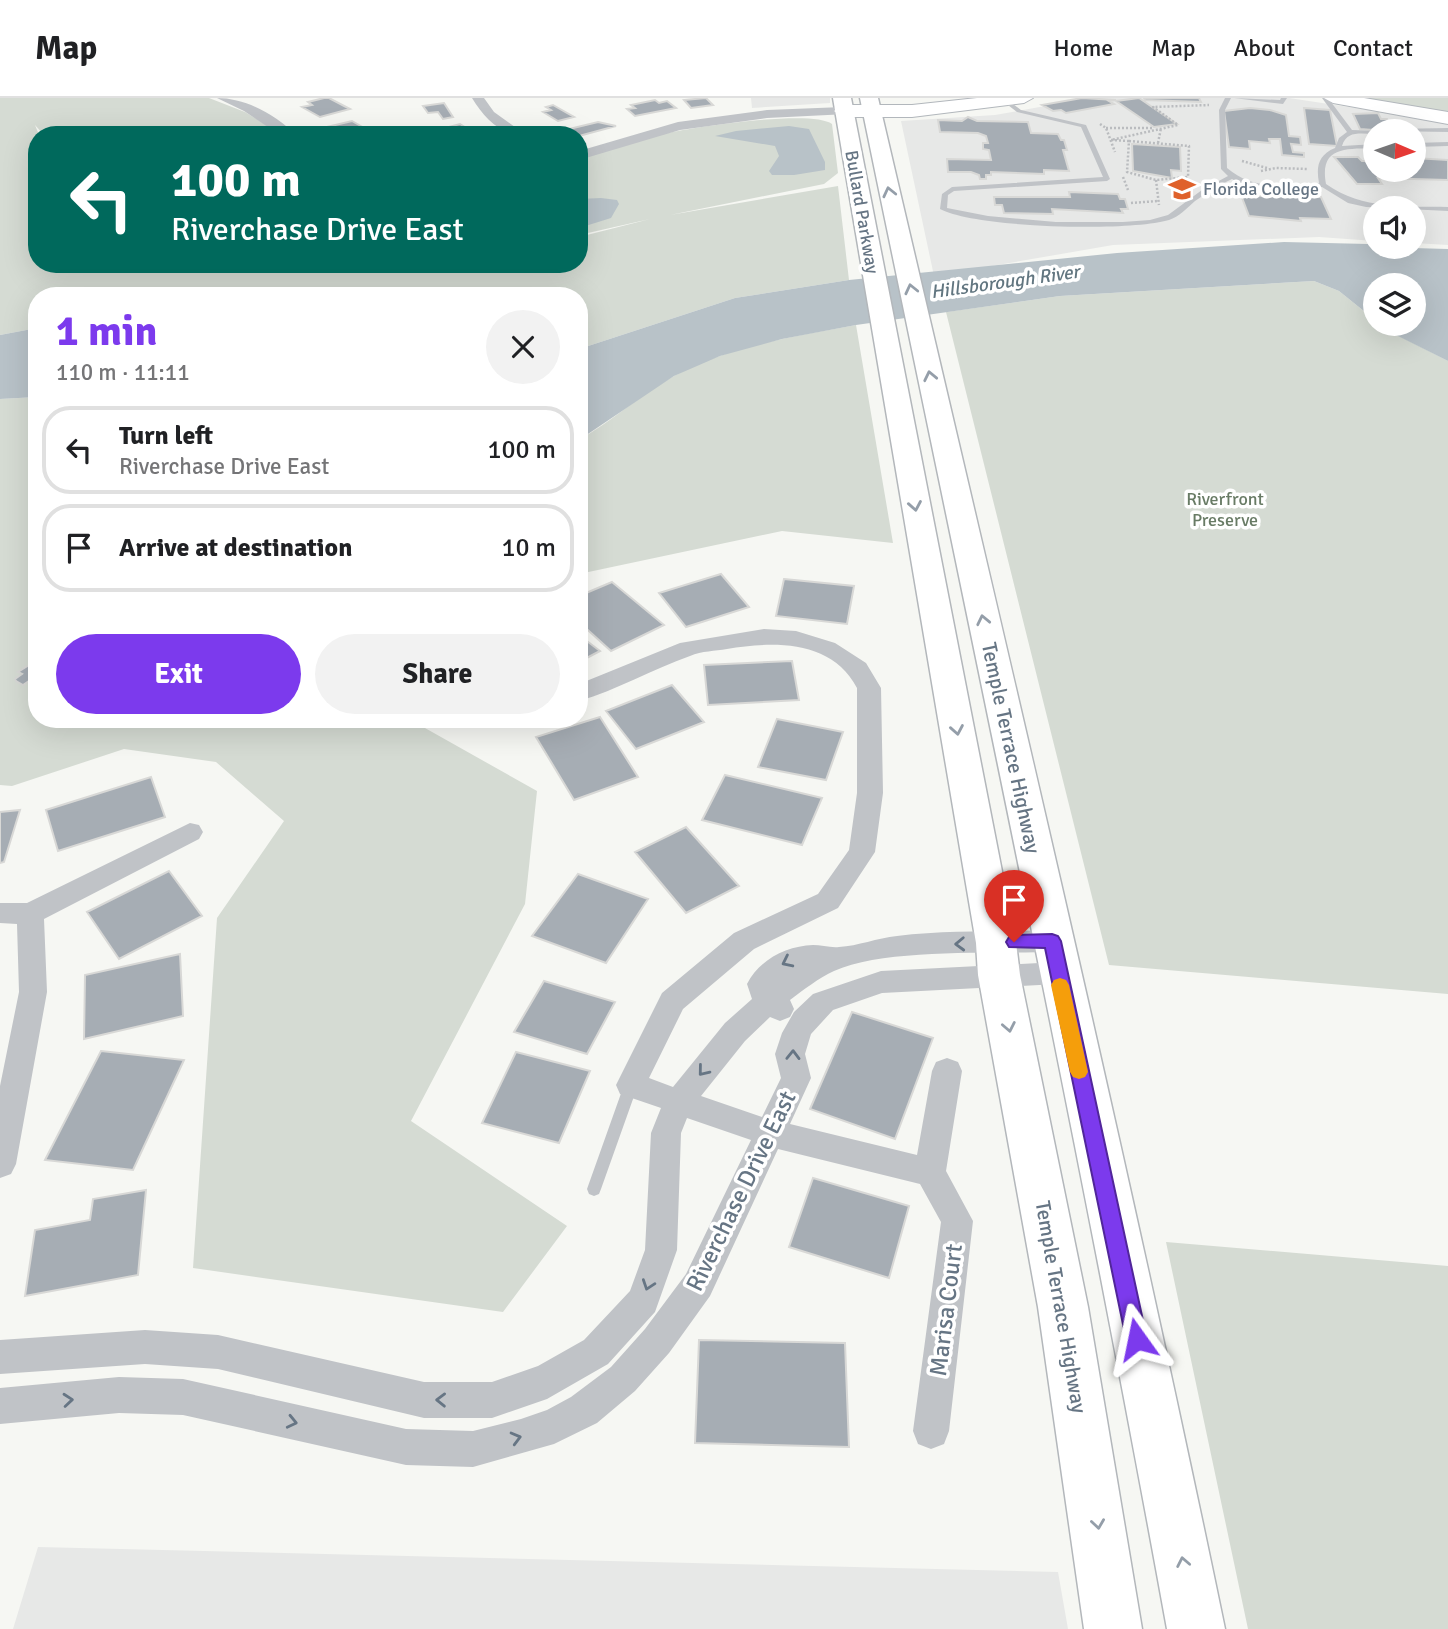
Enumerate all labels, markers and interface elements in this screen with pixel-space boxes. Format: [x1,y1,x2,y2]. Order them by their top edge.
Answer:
text: Map [35,28,97,69]
text: Home [1053,33,1113,63]
text: Map [1151,33,1196,63]
text: About [1234,33,1295,63]
text: Contact [1333,33,1413,63]
north arrow [1363,119,1426,182]
map controls [1363,119,1426,336]
street label: Bullard Parkway [840,149,884,276]
text: 100 m [171,150,301,210]
icon: left [56,154,147,245]
school or university icon: Florida College [1167,174,1197,204]
place label: Florida College [1203,178,1319,200]
one-way arrow [883,187,898,199]
button: sound [1363,196,1426,259]
text: Riverchase Drive East [171,210,464,249]
water label: Hillsborough River [929,259,1084,304]
button: layers [1363,273,1426,336]
one-way arrow [905,283,920,295]
text: 1 min [56,306,157,357]
button: close [486,310,560,384]
text: 110 m · 11:11 [56,358,190,387]
one-way arrow [924,370,939,382]
text: Turn left [119,420,213,452]
icon: left [60,431,98,469]
text: 100 m [487,434,556,466]
text: Riverchase Drive East [119,452,329,481]
park label: Riverfront Preserve [1186,488,1264,531]
one-way arrow [907,500,922,512]
icon: arrive [60,529,98,567]
text: Arrive at destination [119,532,352,564]
text: 10 m [501,532,556,564]
one-way arrow [977,615,992,627]
button: Exit [56,634,301,714]
button: Share [315,634,560,714]
street label: Temple Terrace Highway [976,640,1046,856]
one-way arrow [948,724,963,736]
pin [984,870,1044,942]
icon: arrive [995,881,1033,919]
one-way arrow [954,936,965,951]
one-way arrow [781,954,794,968]
one-way arrow [1000,1020,1015,1032]
one-way arrow [786,1049,801,1060]
one-way arrow [699,1064,712,1076]
street label: Riverchase Drive East [679,1086,803,1296]
street label: Temple Terrace Highway [1030,1199,1093,1415]
street label: Marisa Court [923,1242,969,1378]
one-way arrow [642,1279,656,1291]
position arrow [1100,1302,1174,1376]
one-way arrow [435,1392,446,1408]
one-way arrow [63,1393,74,1408]
one-way arrow [286,1413,298,1428]
one-way arrow [509,1432,521,1446]
one-way arrow [1090,1518,1105,1530]
one-way arrow [1176,1556,1191,1568]

